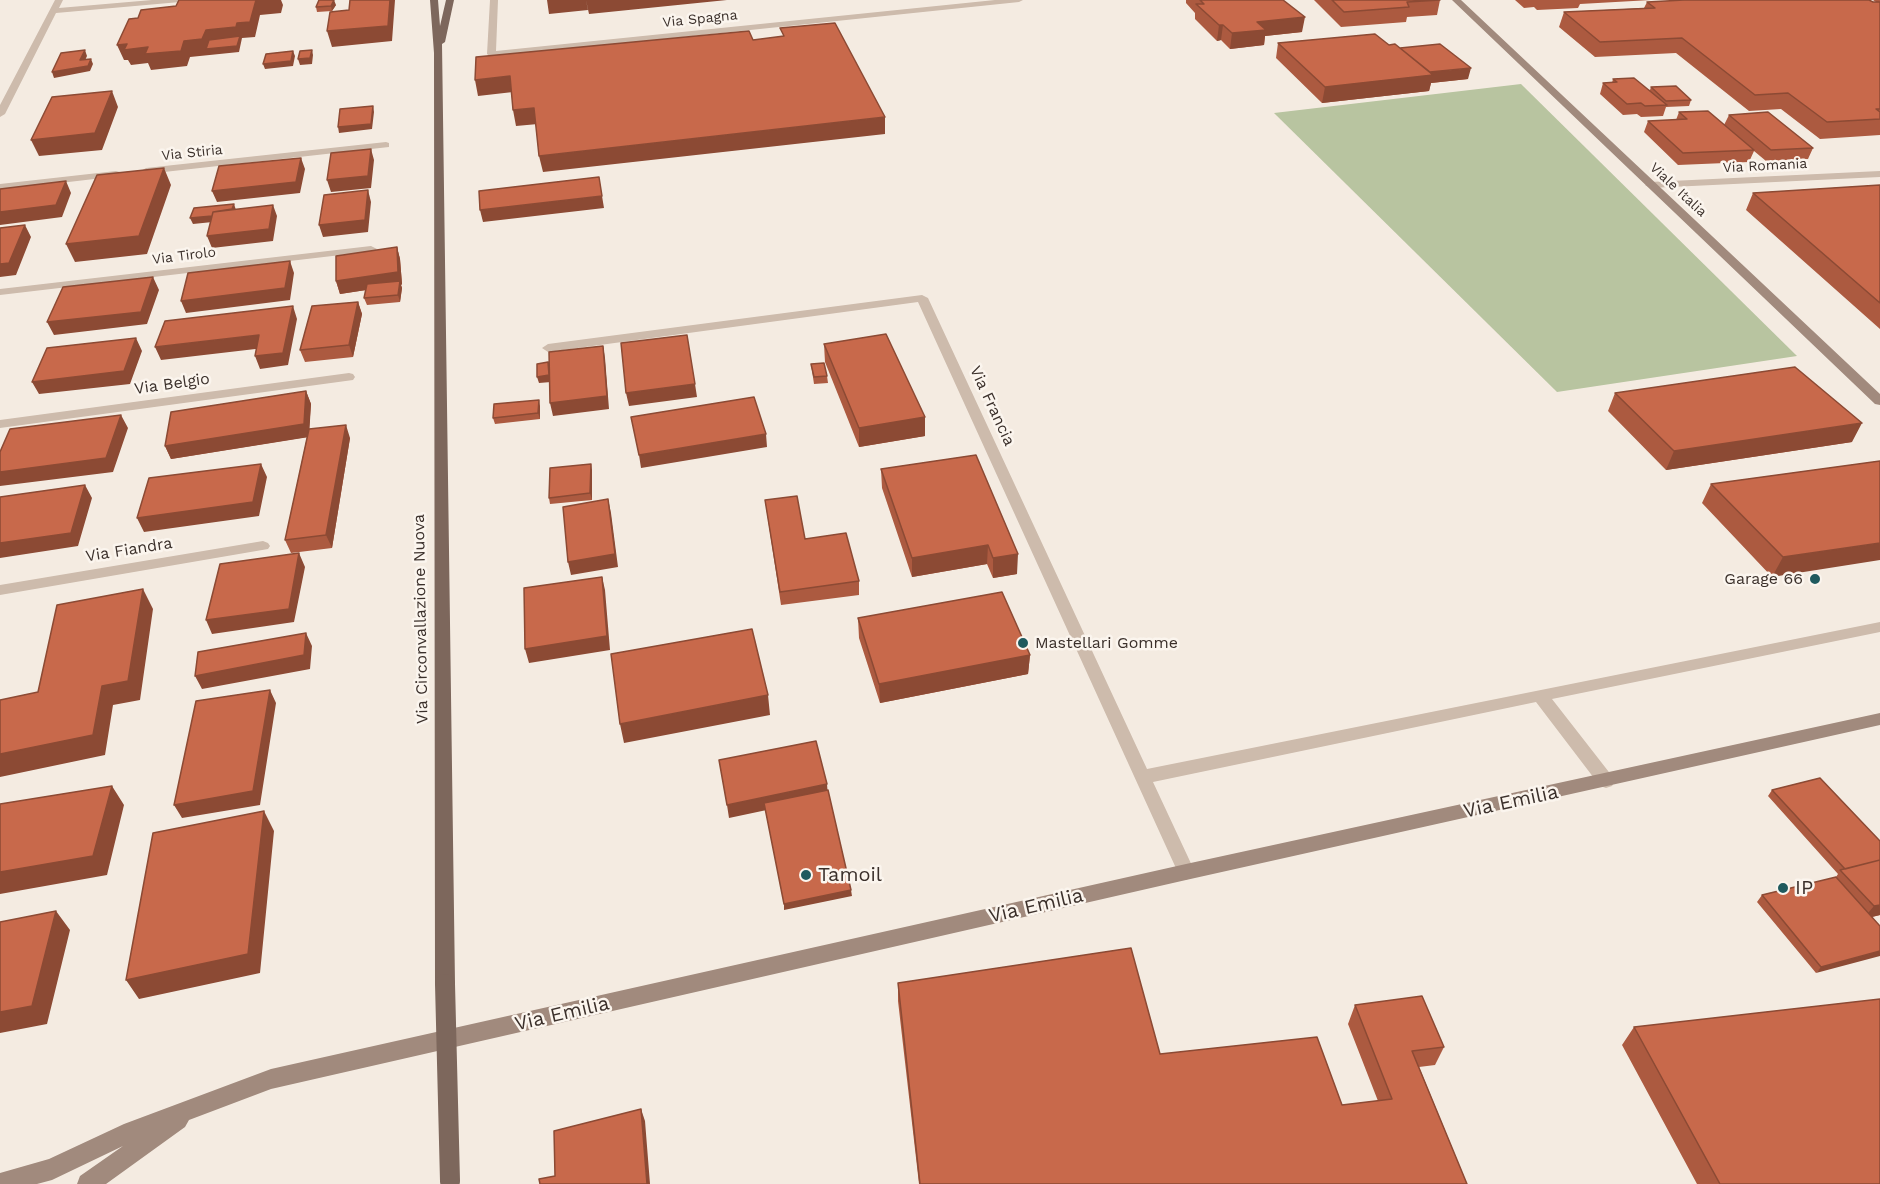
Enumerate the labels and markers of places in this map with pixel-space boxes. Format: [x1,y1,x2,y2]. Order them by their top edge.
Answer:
place label: Garage 66 [1724,569,1803,589]
marker: Garage 66 [1808,572,1822,586]
place label: Mastellari Gomme [1035,633,1178,653]
marker: Mastellari Gomme [1016,636,1030,650]
place label: Tamoil [818,863,882,887]
marker: Tamoil [799,868,813,882]
place label: IP [1795,876,1813,900]
marker: IP [1776,881,1790,895]

